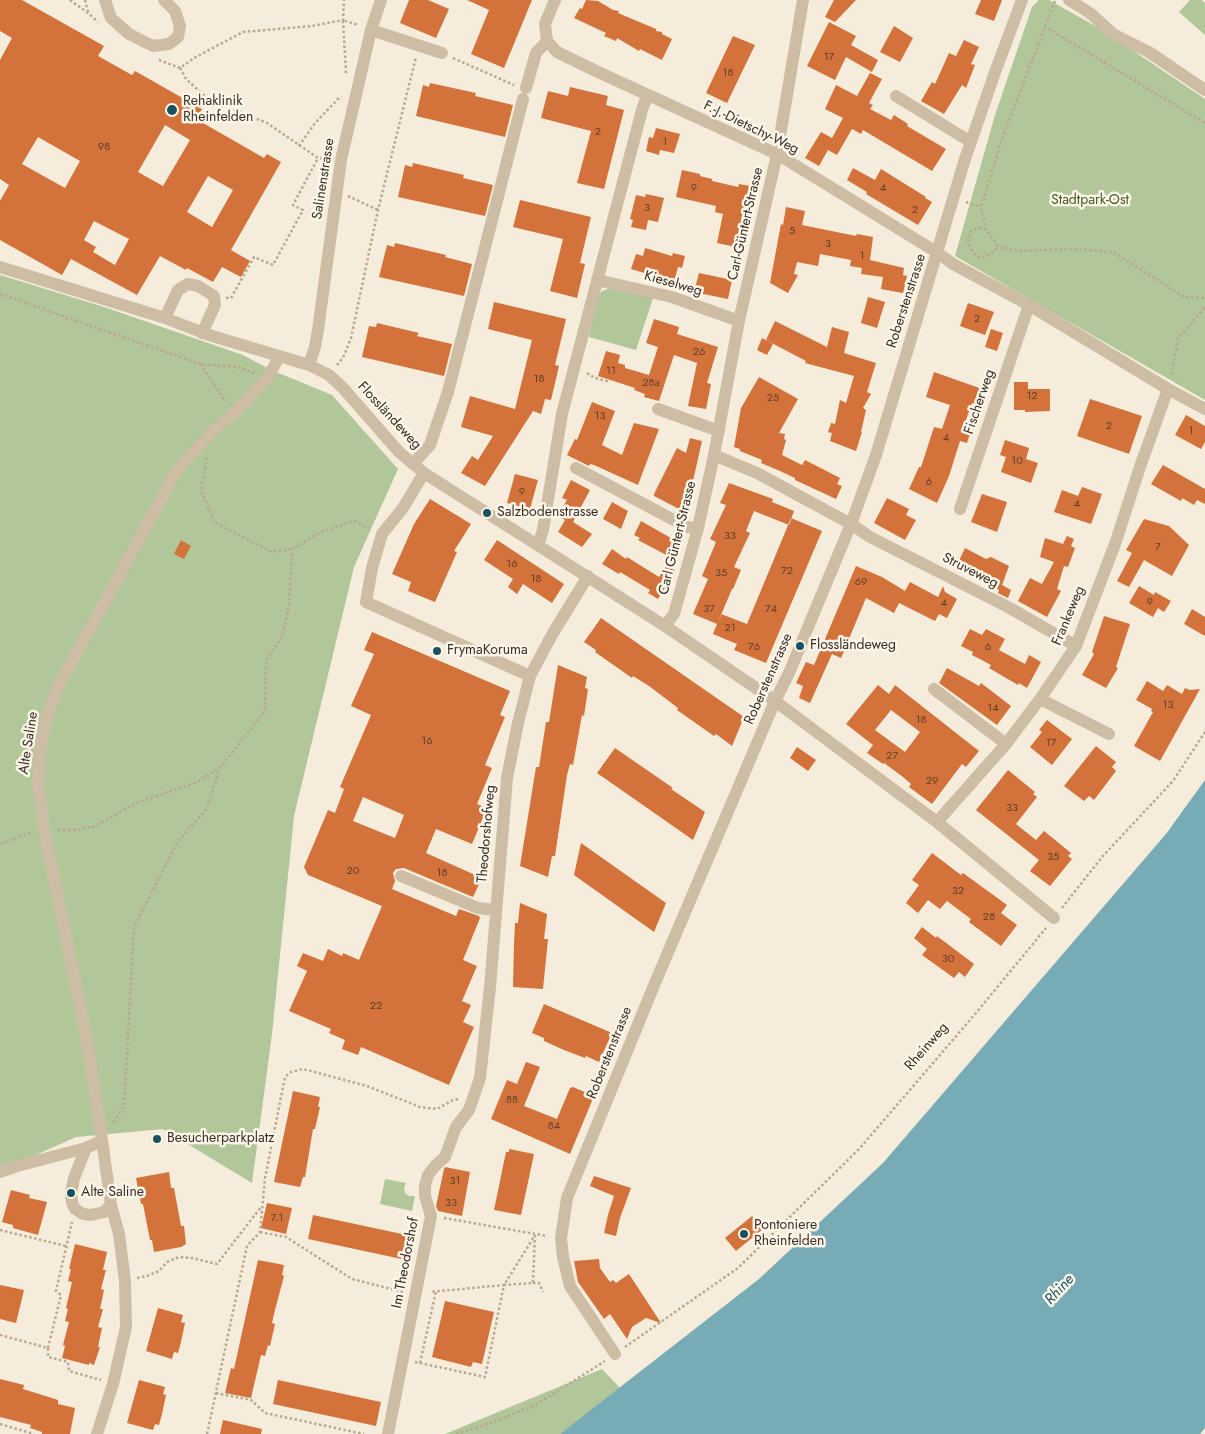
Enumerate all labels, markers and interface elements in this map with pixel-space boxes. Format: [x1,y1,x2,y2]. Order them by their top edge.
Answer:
house number: 17 [824,50,834,64]
house number: 18 [723,66,733,80]
place label: Rehaklinik Rheinfelden [183,94,253,126]
street label: F.-J.-Dietschy-Weg [701,98,801,158]
marker: Rehaklinik Rheinfelden [165,103,179,117]
house number: 2 [595,125,601,139]
house number: 1 [663,135,667,149]
street label: Salinenstrasse [309,137,339,221]
house number: 98 [98,140,110,154]
street label: Carl-Güntert-Strasse [725,166,767,282]
house number: 9 [691,181,697,195]
house number: 4 [880,181,886,195]
park label: Stadtpark-Ost [1051,193,1129,209]
house number: 3 [644,201,650,215]
house number: 2 [912,203,918,217]
house number: 5 [789,224,795,238]
house number: 3 [825,237,831,251]
house number: 1 [860,249,864,263]
street label: Roberstenstrasse [884,252,930,350]
street label: Kieselweg [642,268,704,300]
house number: 2 [974,312,980,326]
house number: 26 [693,345,705,359]
house number: 11 [606,364,616,378]
street label: Fischerweg [961,367,999,437]
house number: 18 [534,372,544,386]
house number: 28a [642,376,660,390]
street label: Flossländeweg [354,379,424,453]
house number: 12 [1026,389,1038,403]
house number: 25 [767,391,779,405]
house number: 13 [595,409,605,423]
house number: 2 [1106,419,1112,433]
house number: 1 [1189,424,1193,438]
house number: 4 [943,431,949,445]
house number: 10 [1011,454,1023,468]
house number: 6 [926,475,932,489]
street label: Carl Güntert-Strasse [656,479,700,597]
house number: 9 [519,485,525,499]
house number: 4 [1074,497,1080,511]
place label: Salzbodenstrasse [497,505,598,521]
marker: Salzbodenstrasse [481,507,493,519]
house number: 33 [724,529,736,543]
house number: 7 [1155,540,1161,554]
street label: Struveweg [939,550,1001,592]
house number: 16 [506,557,518,571]
house number: 72 [781,564,793,578]
house number: 35 [715,566,727,580]
house number: 18 [531,572,541,586]
house number: 69 [855,575,867,589]
street label: Frankeweg [1049,584,1089,648]
house number: 9 [1147,595,1153,609]
house number: 4 [941,596,947,610]
house number: 37 [703,602,715,616]
house number: 74 [765,602,777,616]
house number: 21 [724,621,736,635]
street label: Roberstenstrasse [741,631,797,727]
place label: Flossländeweg [810,638,896,654]
house number: 76 [748,640,760,654]
marker: Flossländeweg [794,640,806,652]
house number: 6 [985,640,991,654]
place label: FrymaKoruma [447,643,528,659]
marker: FrymaKoruma [431,645,443,657]
house number: 13 [1163,698,1173,712]
house number: 14 [987,701,999,715]
street label: Alte Saline [16,711,42,775]
house number: 18 [916,713,926,727]
house number: 16 [421,734,433,748]
house number: 17 [1046,736,1056,750]
house number: 27 [886,749,898,763]
house number: 29 [926,774,938,788]
street label: Theodorshofweg [474,784,500,884]
house number: 33 [1006,801,1018,815]
house number: 35 [1047,850,1059,864]
house number: 20 [347,864,359,878]
house number: 18 [437,866,447,880]
house number: 32 [952,884,964,898]
house number: 28 [983,910,995,924]
house number: 30 [942,952,954,966]
house number: 22 [370,999,382,1013]
street label: Roberstenstrasse [584,1004,636,1102]
street label: Rheinweg [902,1020,952,1074]
house number: 88 [506,1093,518,1107]
house number: 84 [548,1119,560,1133]
place label: Besucherparkplatz [167,1131,274,1147]
marker: Besucherparkplatz [151,1133,163,1145]
house number: 31 [450,1174,460,1188]
place label: Alte Saline [81,1185,144,1201]
marker: Alte Saline [65,1187,77,1199]
house number: 33 [445,1196,457,1210]
house number: 7.1 [271,1211,283,1225]
street label: Im Theodorshof [389,1216,423,1310]
place label: Pontoniere Rheinfelden [754,1218,824,1250]
marker: Pontoniere Rheinfelden [738,1228,750,1240]
water label: Rhine [1042,1271,1078,1309]

